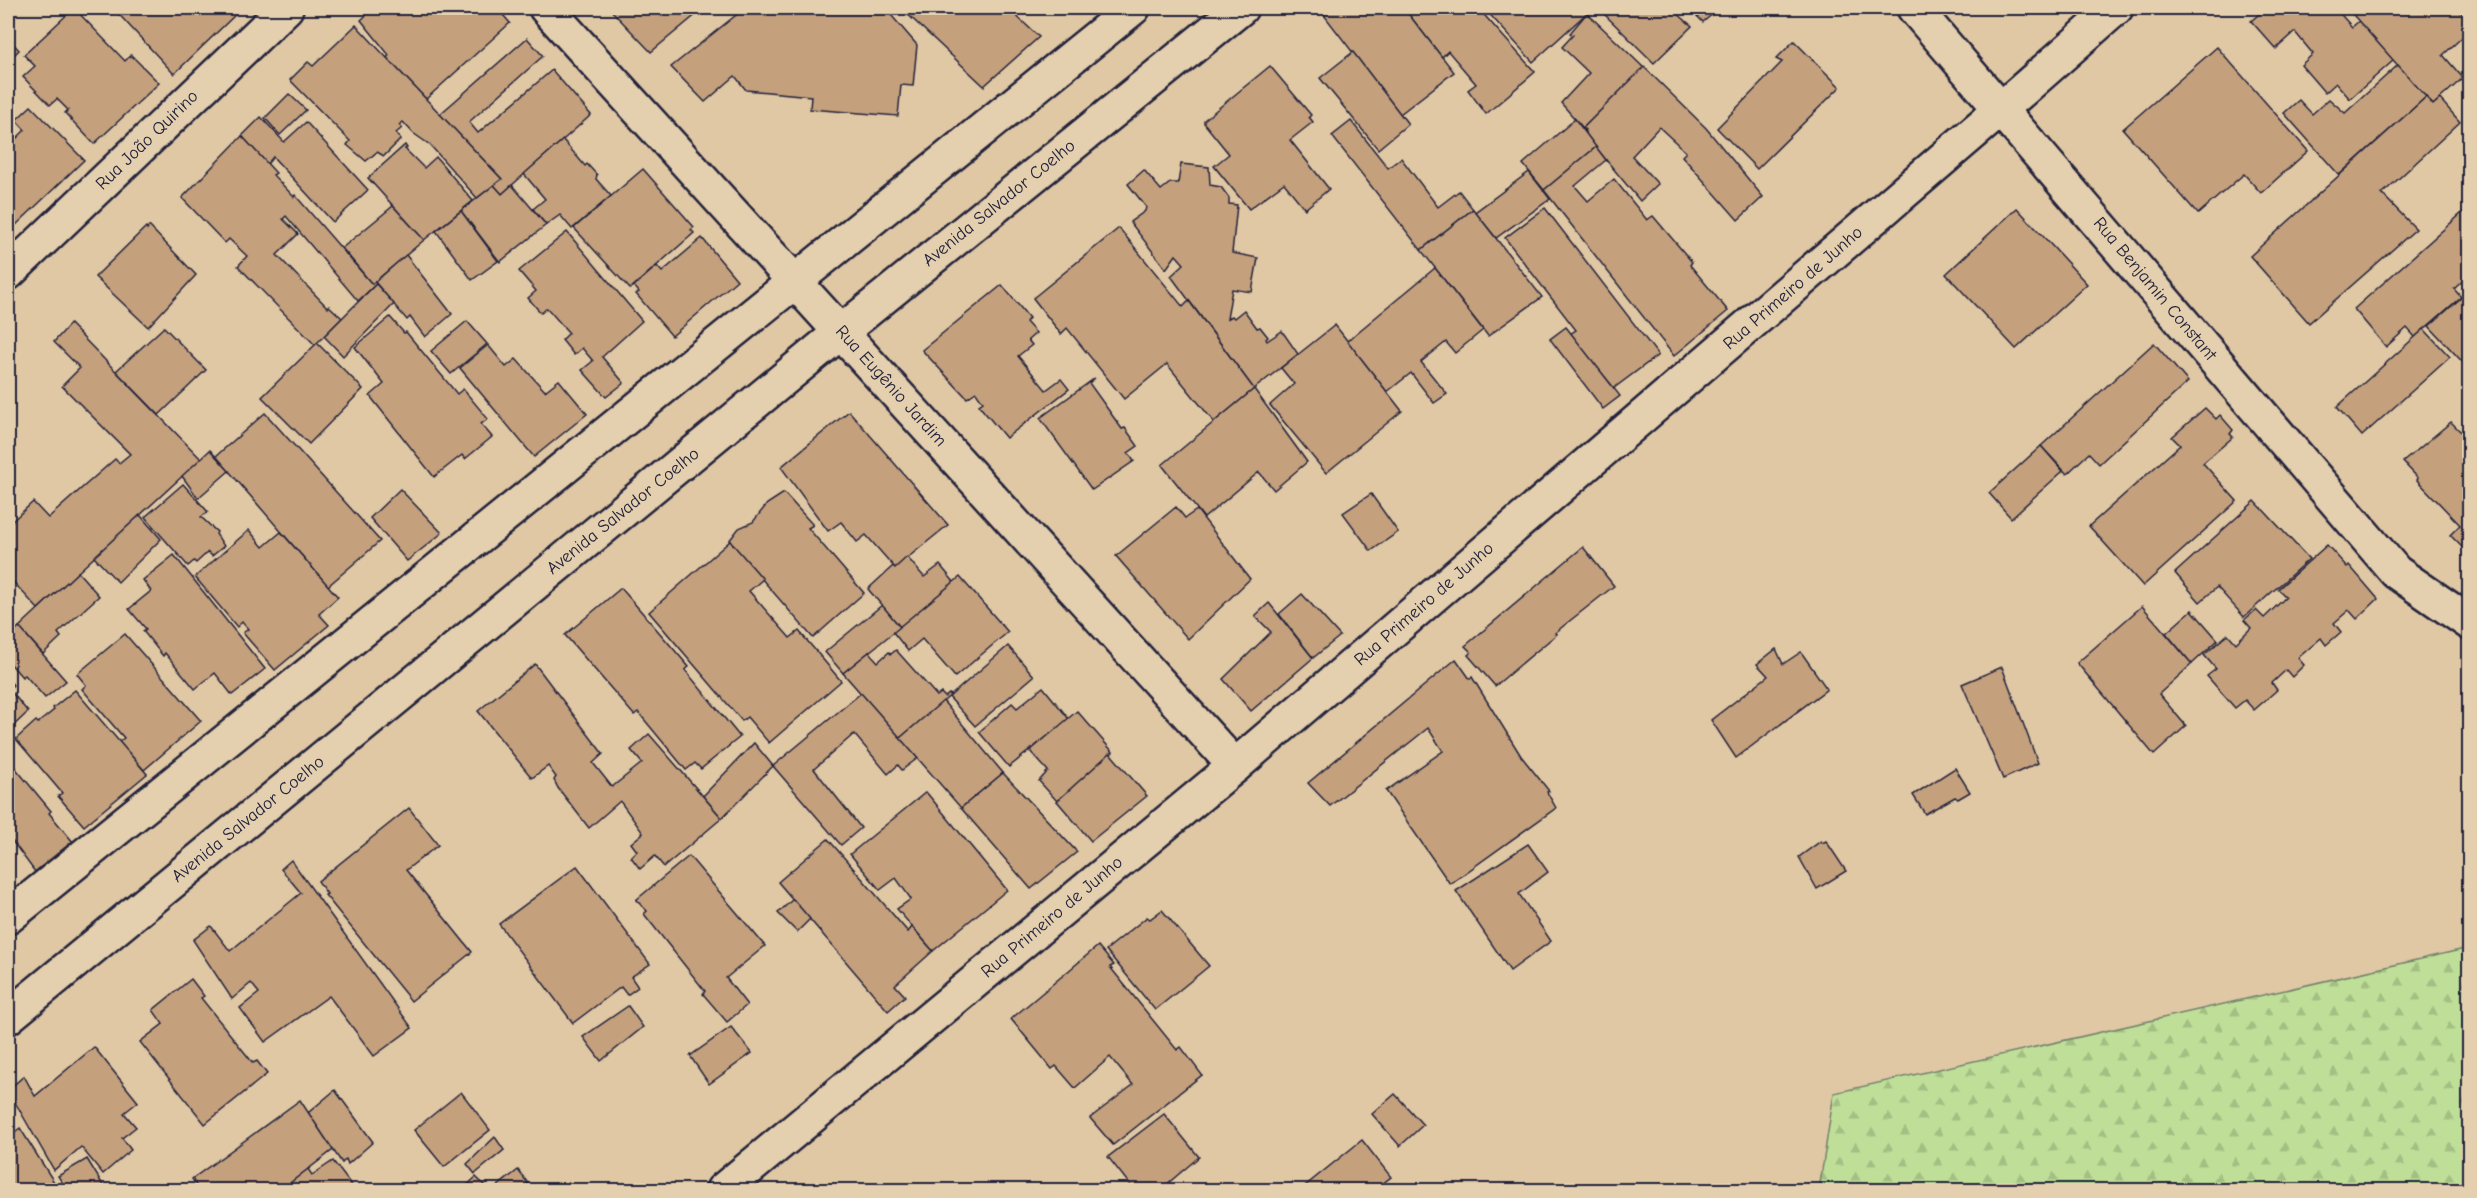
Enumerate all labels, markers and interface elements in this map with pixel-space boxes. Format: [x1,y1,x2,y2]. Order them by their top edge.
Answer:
street label: Rua João Quirino [91,86,203,194]
street label: Avenida Salvador Coelho [919,135,1079,271]
street label: Rua Benjamin Constant [2089,213,2222,366]
street label: Rua Primeiro de Junho [1719,222,1867,354]
street label: Rua Eugênio Jardim [831,321,951,451]
street label: Avenida Salvador Coelho [543,443,703,579]
street label: Rua Primeiro de Junho [1350,538,1498,670]
street label: Avenida Salvador Coelho [168,751,328,887]
street label: Rua Primeiro de Junho [977,852,1127,982]

